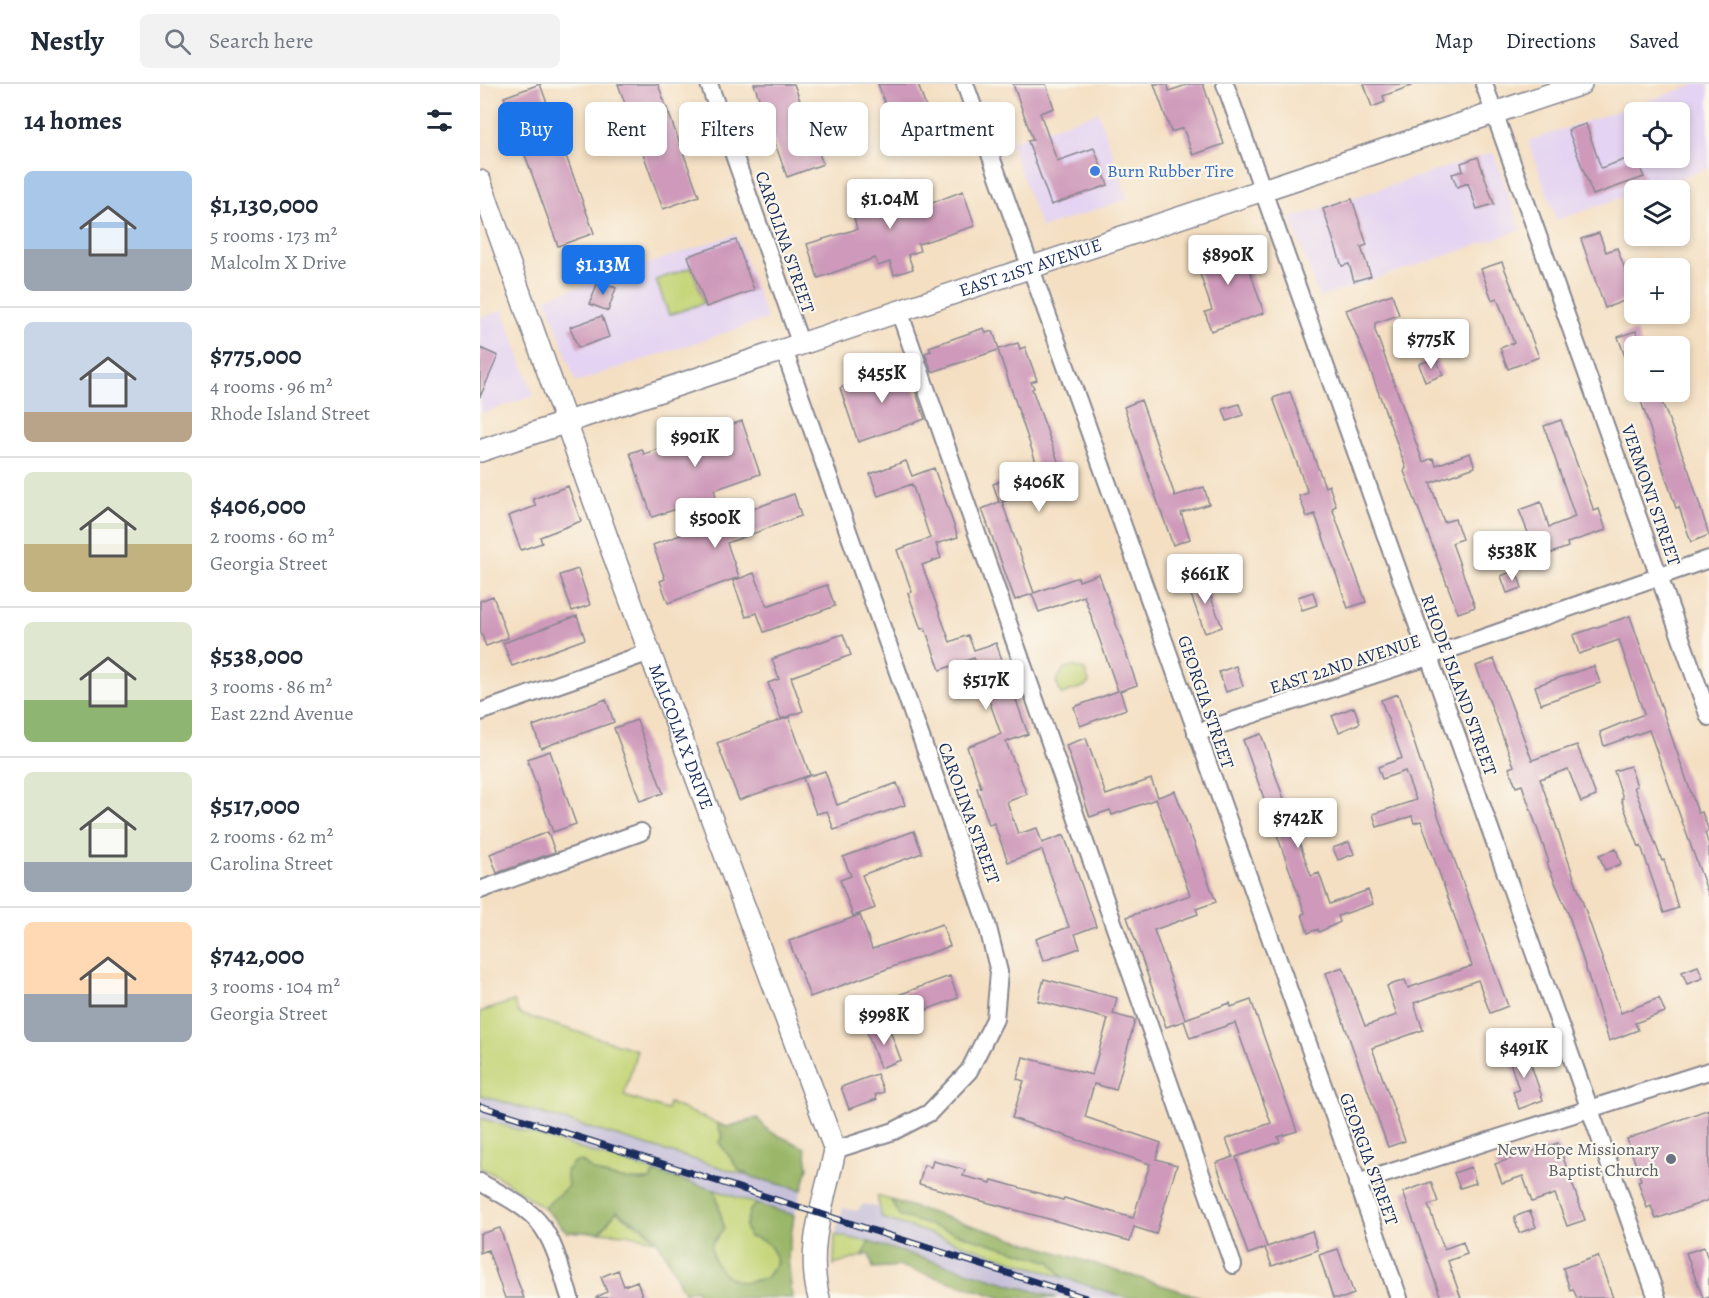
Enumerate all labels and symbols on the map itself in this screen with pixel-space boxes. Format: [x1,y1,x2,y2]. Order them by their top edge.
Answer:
place label: Burn Rubber Tire [1107,159,1234,183]
marker: Burn Rubber Tire [1088,164,1102,178]
street label: CAROLINA STREET [749,168,821,316]
pin: $1.04M [841,179,939,230]
street label: EAST 21ST AVENUE [956,233,1105,303]
pin: $890K [1186,235,1270,286]
pin: $1.13M [554,245,652,296]
pin: $775K [1389,319,1473,370]
pin: $455K [840,353,924,404]
pin: $901K [653,417,737,468]
street label: VERMONT STREET [1615,420,1686,569]
pin: $406K [997,462,1081,513]
pin: $500K [673,498,757,549]
pin: $538K [1470,531,1554,582]
pin: $661K [1163,554,1247,605]
street label: RHODE ISLAND STREET [1415,591,1503,779]
street label: EAST 22ND AVENUE [1266,628,1424,700]
street label: GEORGIA STREET [1172,632,1240,772]
pin: $517K [944,660,1028,711]
street label: MALCOLM X DRIVE [643,661,719,813]
street label: CAROLINA STREET [932,739,1006,887]
pin: $742K [1256,798,1340,849]
pin: $998K [842,995,926,1046]
pin: $491K [1482,1028,1566,1079]
street label: GEORGIA STREET [1334,1089,1404,1229]
place label: New Hope Missionary Baptist Church [1497,1137,1660,1182]
marker: New Hope Missionary Baptist Church [1664,1152,1678,1166]

